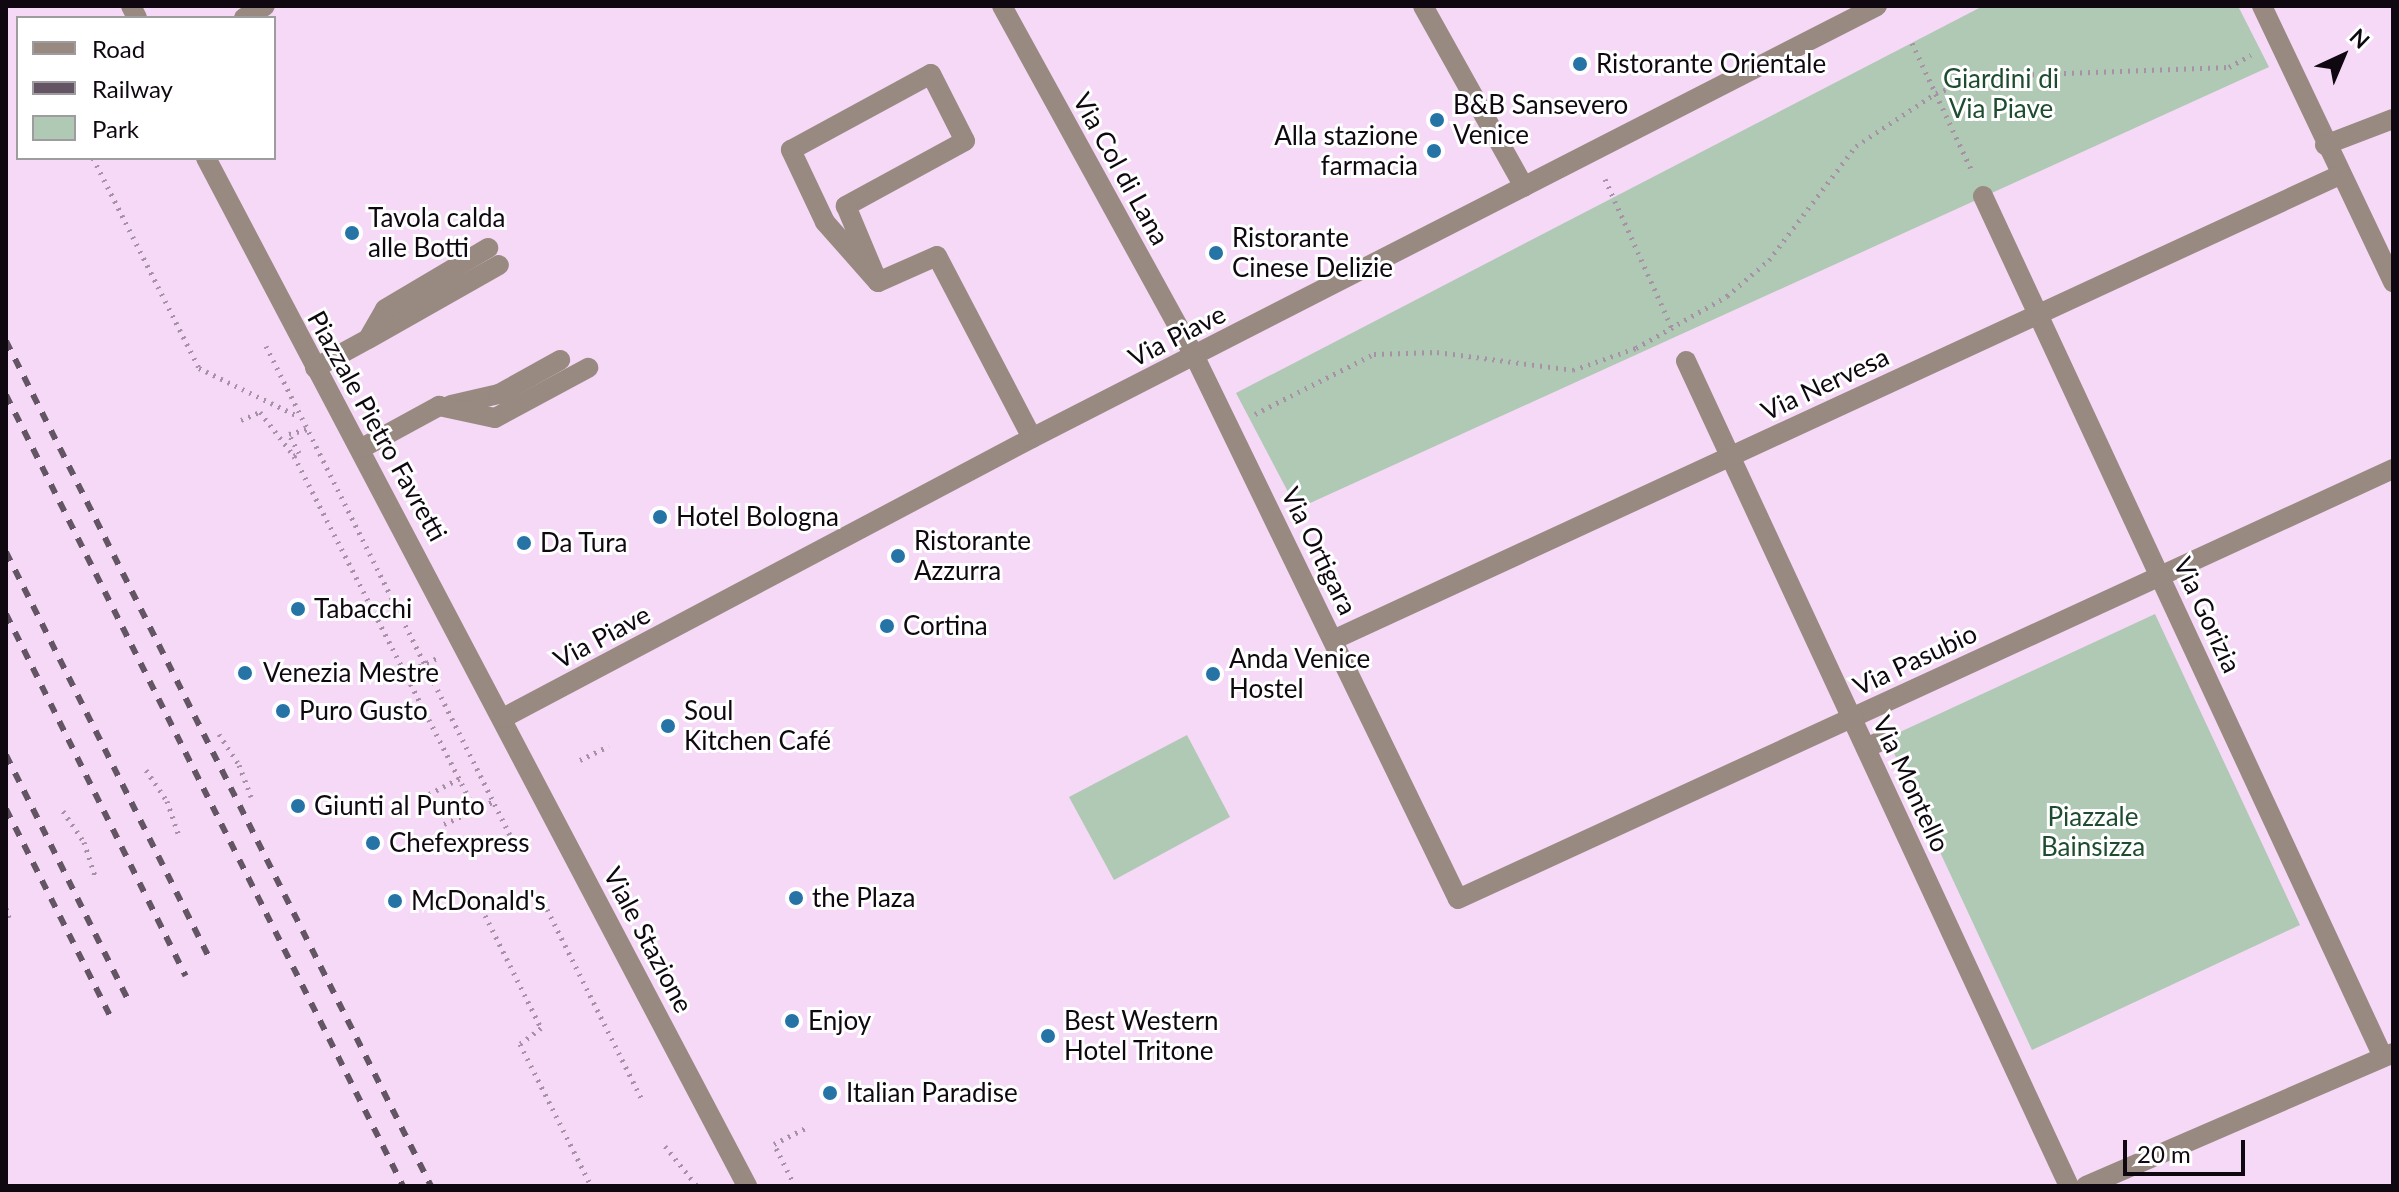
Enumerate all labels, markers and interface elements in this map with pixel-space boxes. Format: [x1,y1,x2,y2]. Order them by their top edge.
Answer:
legend [16,16,276,160]
north arrow [2303,16,2383,96]
text: N [2345,23,2375,54]
text: Road [92,34,145,63]
place label: Ristorante Orientale [1596,48,1826,80]
marker: Ristorante Orientale [1571,55,1589,73]
park label: Giardini di Via Piave [1943,63,2059,124]
text: Railway [92,74,173,103]
street label: Via Col di Lana [1066,87,1176,251]
place label: B&B Sansevero Venice [1453,89,1628,150]
marker: B&B Sansevero Venice [1428,111,1446,129]
text: Park [92,114,139,143]
place label: Alla stazione farmacia [1274,120,1418,182]
marker: Alla stazione farmacia [1425,142,1443,160]
place label: Tavola calda alle Botti [368,202,506,264]
place label: Ristorante Cinese Delizie [1232,222,1393,284]
marker: Tavola calda alle Botti [343,224,361,242]
marker: Ristorante Cinese Delizie [1207,244,1225,262]
street label: Via Piave [1123,298,1231,374]
street label: Piazzale Pietro Favretti [301,305,453,547]
street label: Via Nervesa [1756,341,1894,427]
street label: Via Ortigara [1275,482,1363,620]
place label: Hotel Bologna [676,501,839,533]
marker: Hotel Bologna [651,508,669,526]
place label: Ristorante Azzurra [914,525,1031,586]
place label: Da Tura [540,527,628,559]
marker: Da Tura [515,534,533,552]
marker: Ristorante Azzurra [889,547,907,565]
street label: Via Gorizia [2167,552,2247,678]
place label: Tabacchi [314,593,412,625]
street label: Via Piave [548,599,656,675]
marker: Tabacchi [289,600,307,618]
place label: Cortina [903,610,988,642]
marker: Cortina [878,617,896,635]
street label: Via Pasubio [1848,618,1982,702]
place label: Anda Venice Hostel [1229,643,1371,704]
place label: Venezia Mestre [263,657,439,689]
marker: Venezia Mestre [234,662,256,684]
marker: Anda Venice Hostel [1204,665,1222,683]
place label: Puro Gusto [299,695,428,727]
place label: Soul Kitchen Café [684,695,831,756]
marker: Puro Gusto [274,702,292,720]
street label: Via Montello [1866,711,1956,857]
marker: Soul Kitchen Café [659,717,677,735]
place label: Giunti al Punto [314,790,485,822]
marker: Giunti al Punto [289,797,307,815]
park label: Piazzale Bainsizza [2041,801,2145,862]
place label: Chefexpress [389,827,529,859]
marker: Chefexpress [364,834,382,852]
street label: Viale Stazione [597,862,699,1018]
place label: the Plaza [812,882,915,914]
place label: McDonald's [411,885,546,917]
marker: the Plaza [787,889,805,907]
marker: McDonald's [386,892,404,910]
place label: Enjoy [808,1005,871,1037]
place label: Best Western Hotel Tritone [1064,1005,1219,1066]
marker: Enjoy [783,1012,801,1030]
marker: Best Western Hotel Tritone [1039,1027,1057,1045]
place label: Italian Paradise [846,1077,1018,1109]
marker: Italian Paradise [821,1084,839,1102]
scale bar [2127,1124,2249,1174]
text: 20 m [2137,1139,2191,1168]

